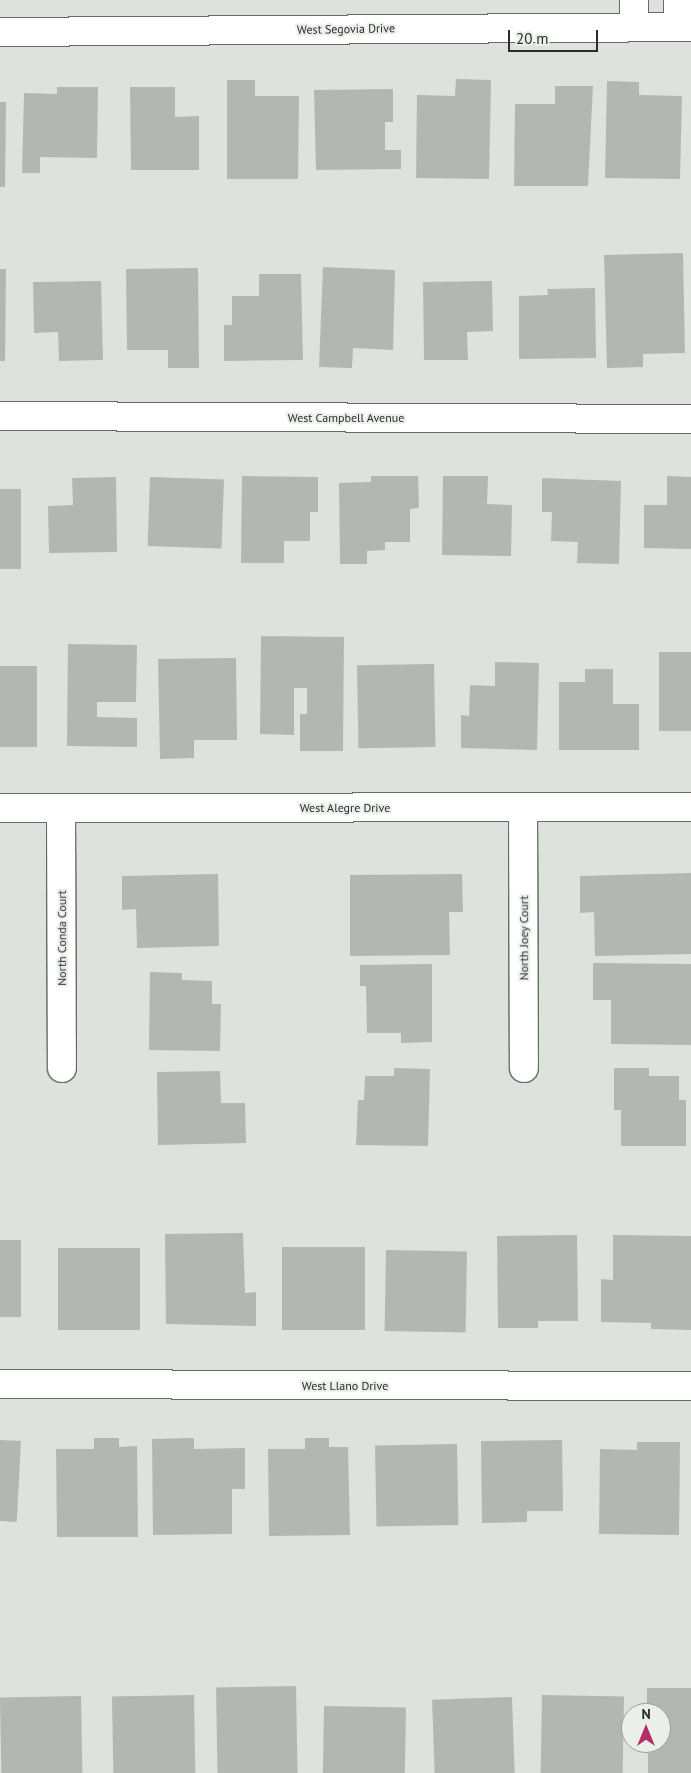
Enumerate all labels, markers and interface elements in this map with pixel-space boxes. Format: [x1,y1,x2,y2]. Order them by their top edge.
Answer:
scale bar [511,20,601,52]
street label: West Segovia Drive [297,21,395,37]
text: 20 m [516,29,549,48]
street label: West Campbell Avenue [288,411,404,425]
street label: West Alegre Drive [299,801,391,815]
street label: North Conda Court [55,890,69,986]
street label: North Joey Court [517,895,531,981]
street label: West Llano Drive [302,1379,388,1393]
north arrow [621,1703,671,1753]
text: N [641,1705,651,1723]

